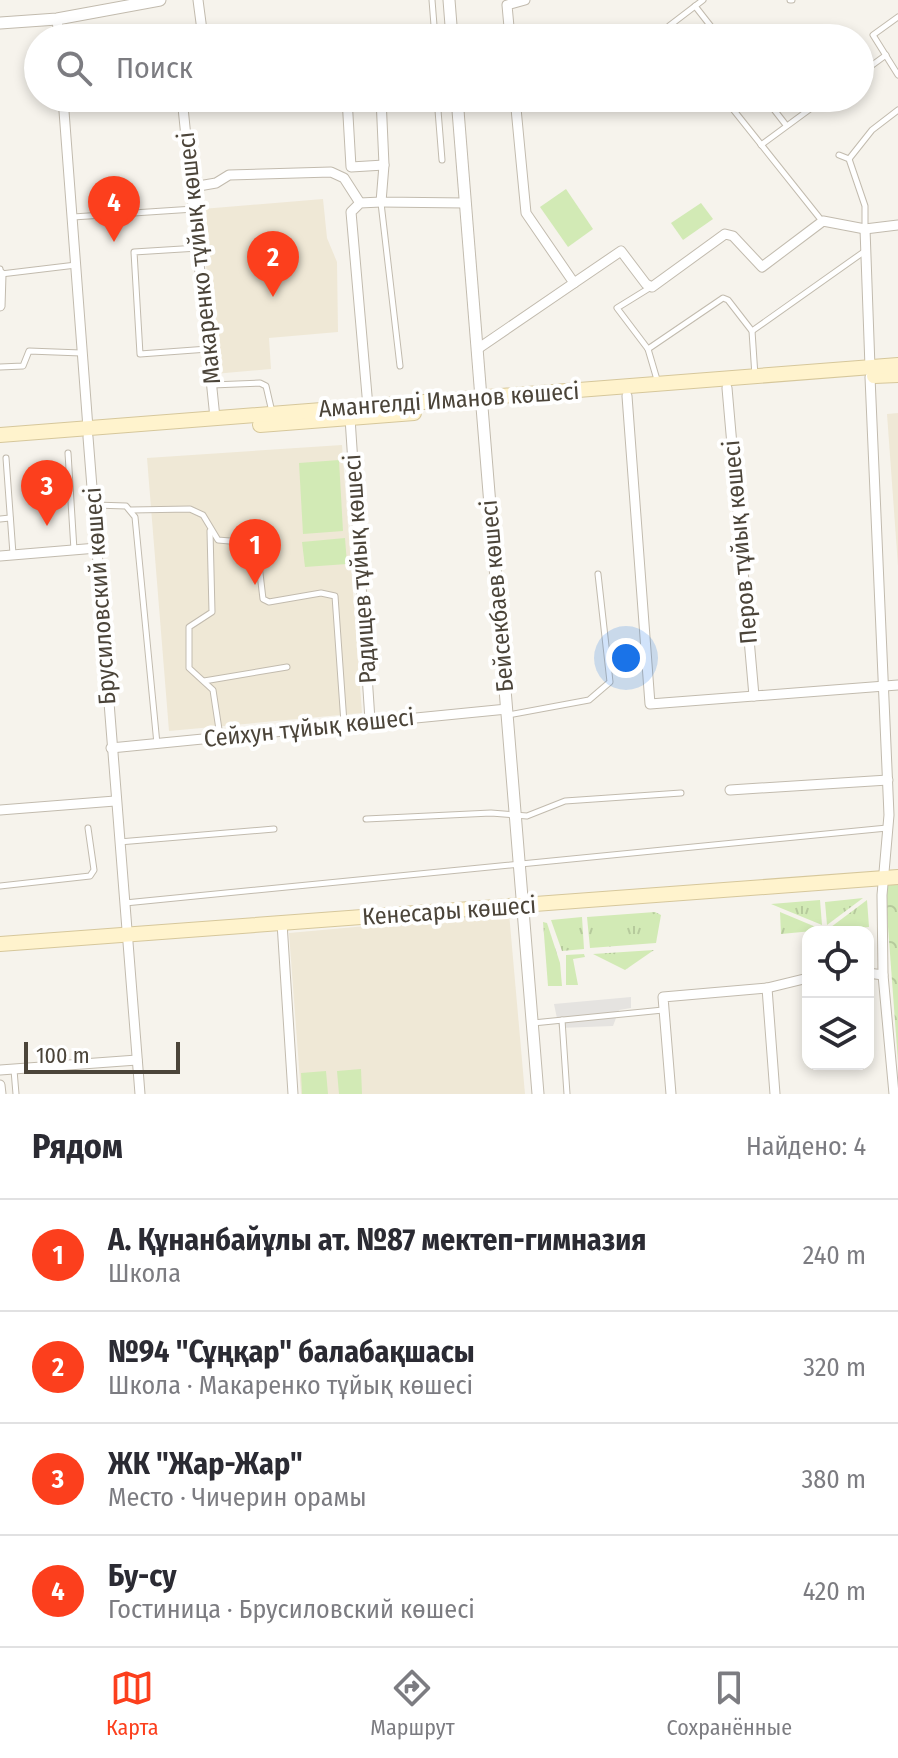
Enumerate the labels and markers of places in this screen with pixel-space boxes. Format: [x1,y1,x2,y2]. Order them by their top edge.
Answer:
pin: 4 [88,176,140,242]
pin: 2 [247,231,299,297]
pin: 3 [21,460,73,526]
pin: 1 [229,519,281,585]

